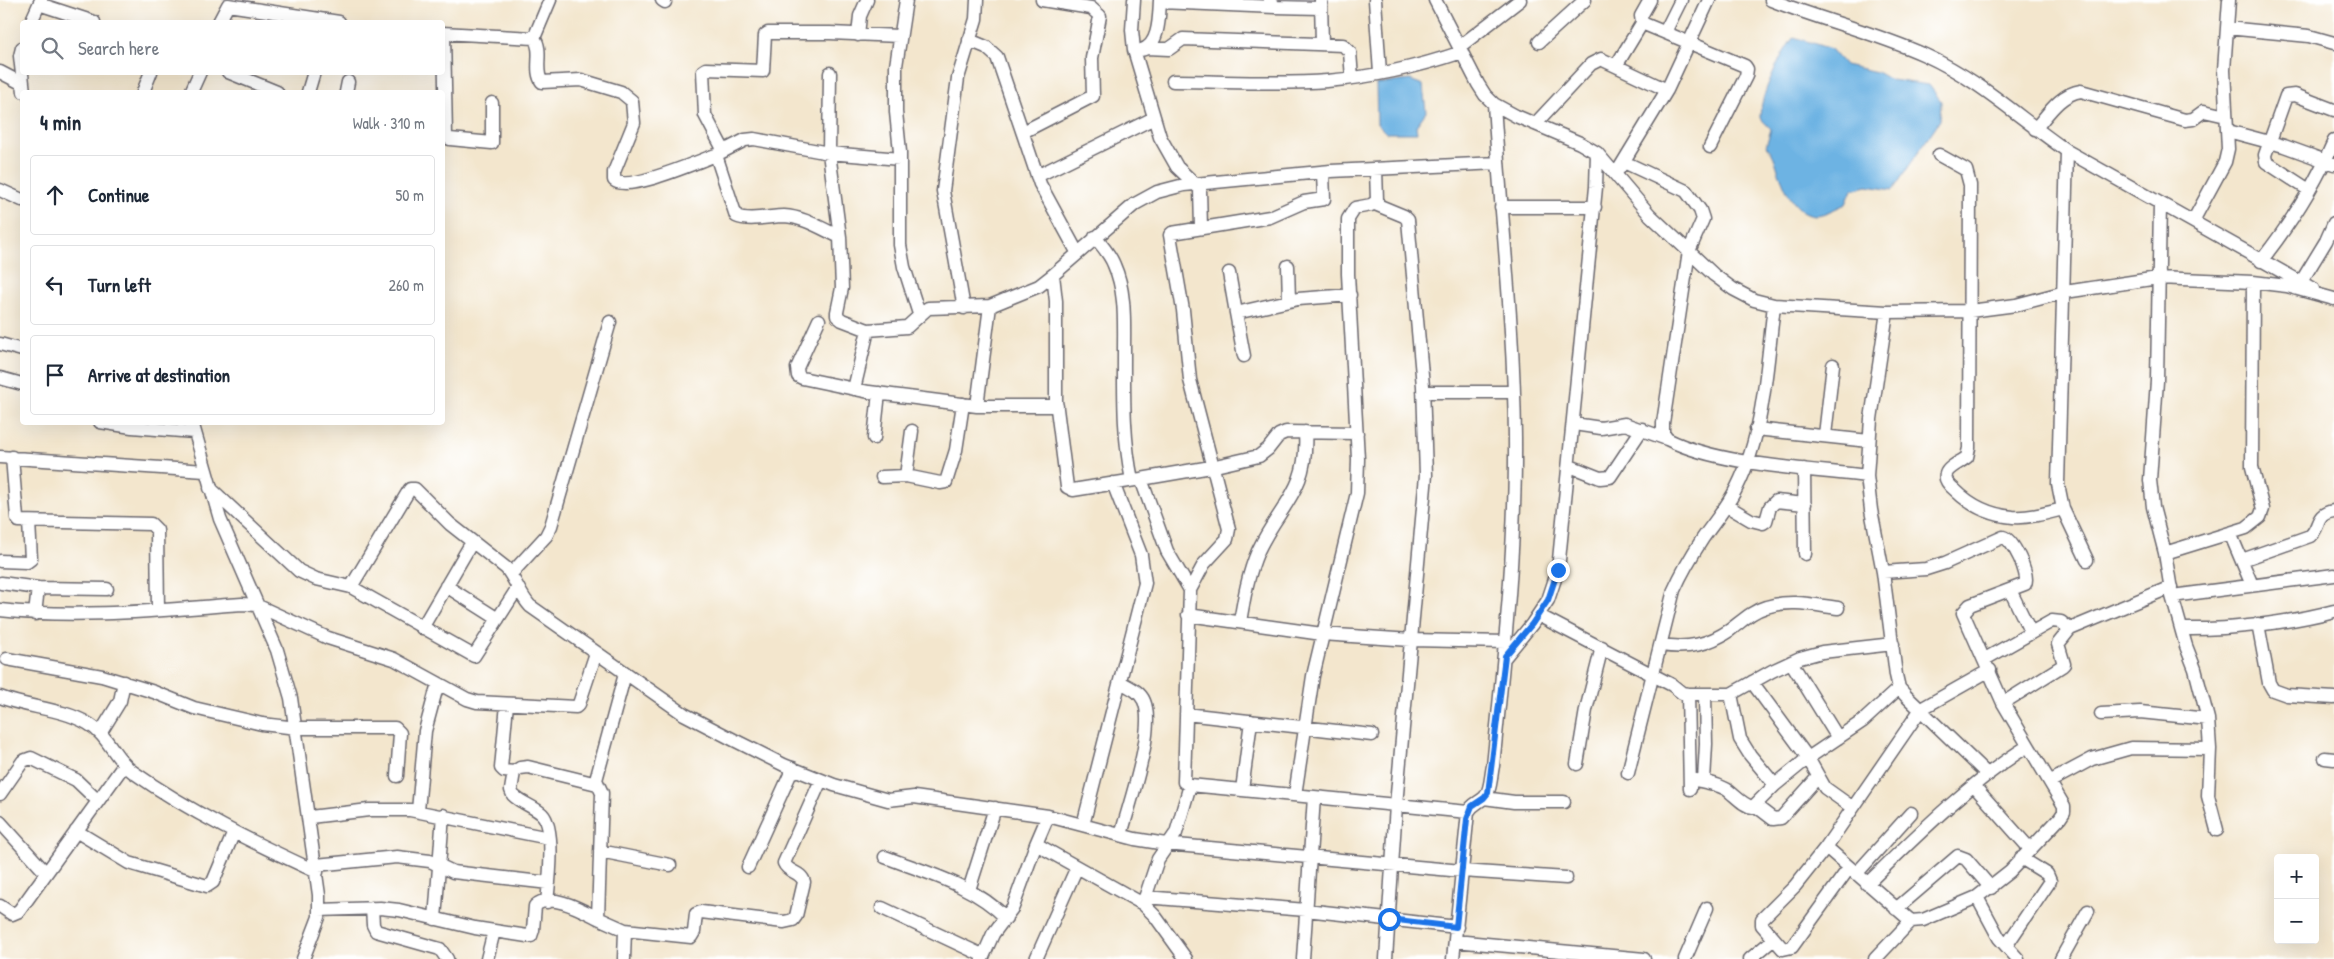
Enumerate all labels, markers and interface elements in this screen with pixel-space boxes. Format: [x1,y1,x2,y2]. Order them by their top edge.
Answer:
search box [20,20,445,75]
icon: search [38,34,66,62]
text: Search here [78,35,159,61]
text: 4 min [40,108,81,137]
text: Walk · 310 m [353,112,425,134]
icon: ahead [41,181,69,209]
text: Continue [88,182,149,208]
text: 50 m [396,184,424,206]
icon: left [41,271,69,299]
text: Turn left [88,272,151,298]
text: 260 m [388,274,424,296]
icon: arrive [41,361,69,389]
text: Arrive at destination [88,362,230,388]
route end [1547,559,1570,582]
map controls [2274,854,2319,944]
button: + [2274,854,2319,899]
button: − [2274,899,2319,944]
route start [1378,908,1401,931]

